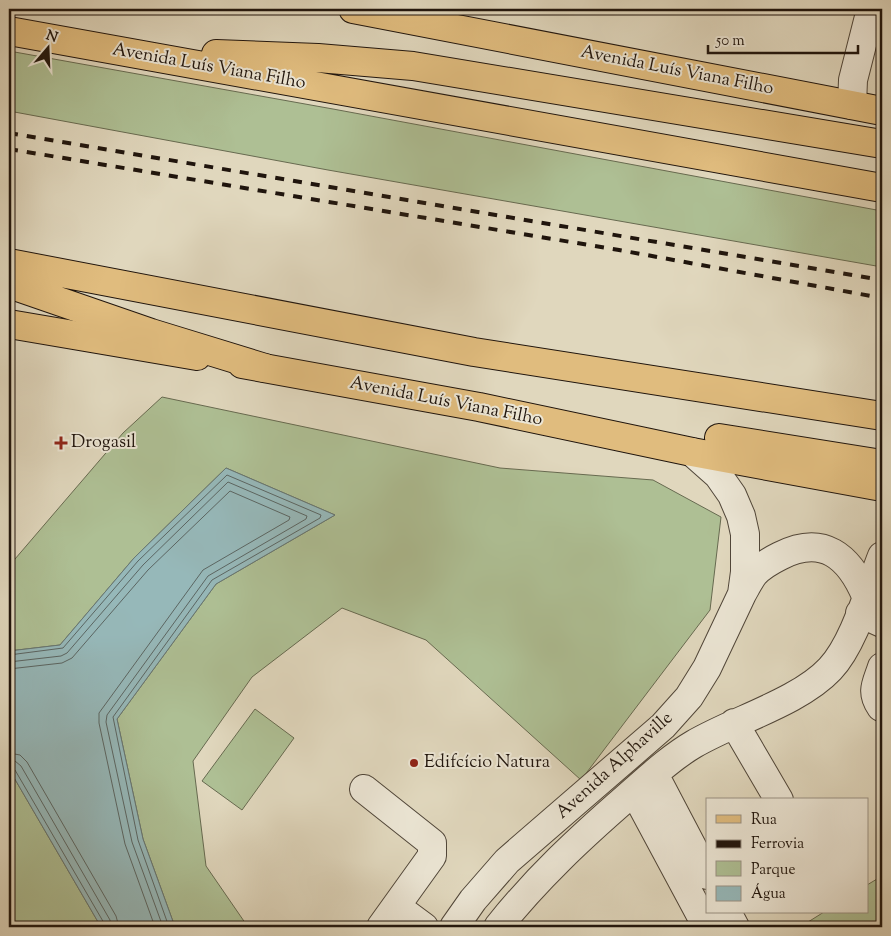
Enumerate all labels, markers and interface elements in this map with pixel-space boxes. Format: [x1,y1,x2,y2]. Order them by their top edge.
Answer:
north arrow [22,22,72,72]
scale bar [708,22,858,54]
text: N [43,26,60,49]
text: 50 m [715,31,745,52]
street label: Avenida Luís Viana Filho [110,37,308,97]
street label: Avenida Luís Viana Filho [578,40,776,102]
street label: Avenida Luís Viana Filho [347,371,545,433]
place label: Drogasil [71,430,136,456]
marker: Drogasil [55,437,67,449]
street label: Avenida Alphaville [551,706,679,826]
place label: Edifcício Natura [424,750,550,776]
marker: Edifcício Natura [408,757,420,769]
legend [706,798,868,914]
text: Rua [751,810,777,831]
text: Ferrovia [751,834,804,855]
text: Parque [751,860,795,881]
text: Água [751,883,786,905]

